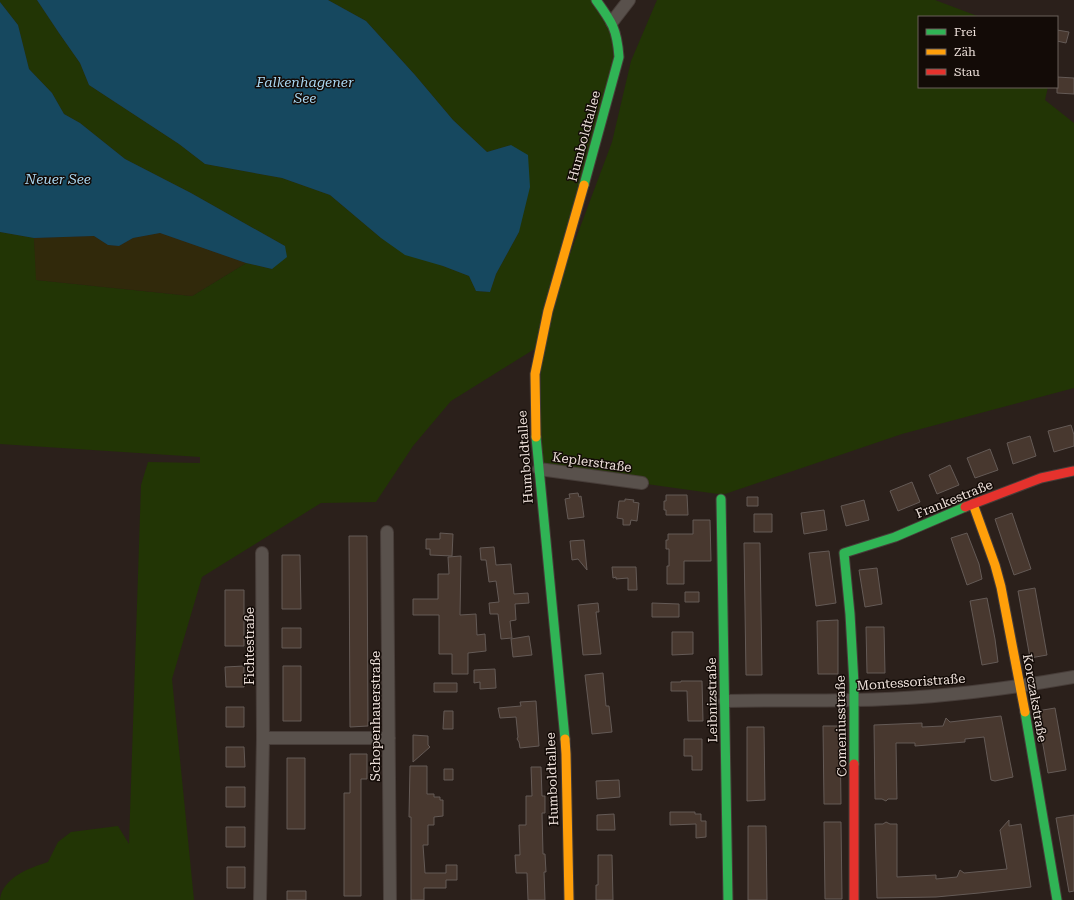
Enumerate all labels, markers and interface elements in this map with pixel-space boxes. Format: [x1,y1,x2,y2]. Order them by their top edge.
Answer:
legend [918,16,1058,88]
text: Frei [954,25,976,39]
text: Zäh [954,45,976,59]
text: Stau [954,65,980,79]
water label: Falkenhagener See [255,74,354,106]
street label: Humboldtallee [565,89,603,183]
water label: Neuer See [24,171,91,187]
street label: Humboldtallee [514,410,536,504]
street label: Keplerstraße [551,449,633,475]
street label: Frankestraße [913,477,995,521]
street label: Fichtestraße [242,607,257,685]
street label: Schopenhauerstraße [368,651,383,781]
street label: Korczakstraße [1020,653,1050,743]
street label: Leibnizstraße [704,657,720,743]
street label: Montessoristraße [856,671,966,693]
street label: Comeniusstraße [833,675,849,777]
street label: Humboldtallee [543,732,561,826]

